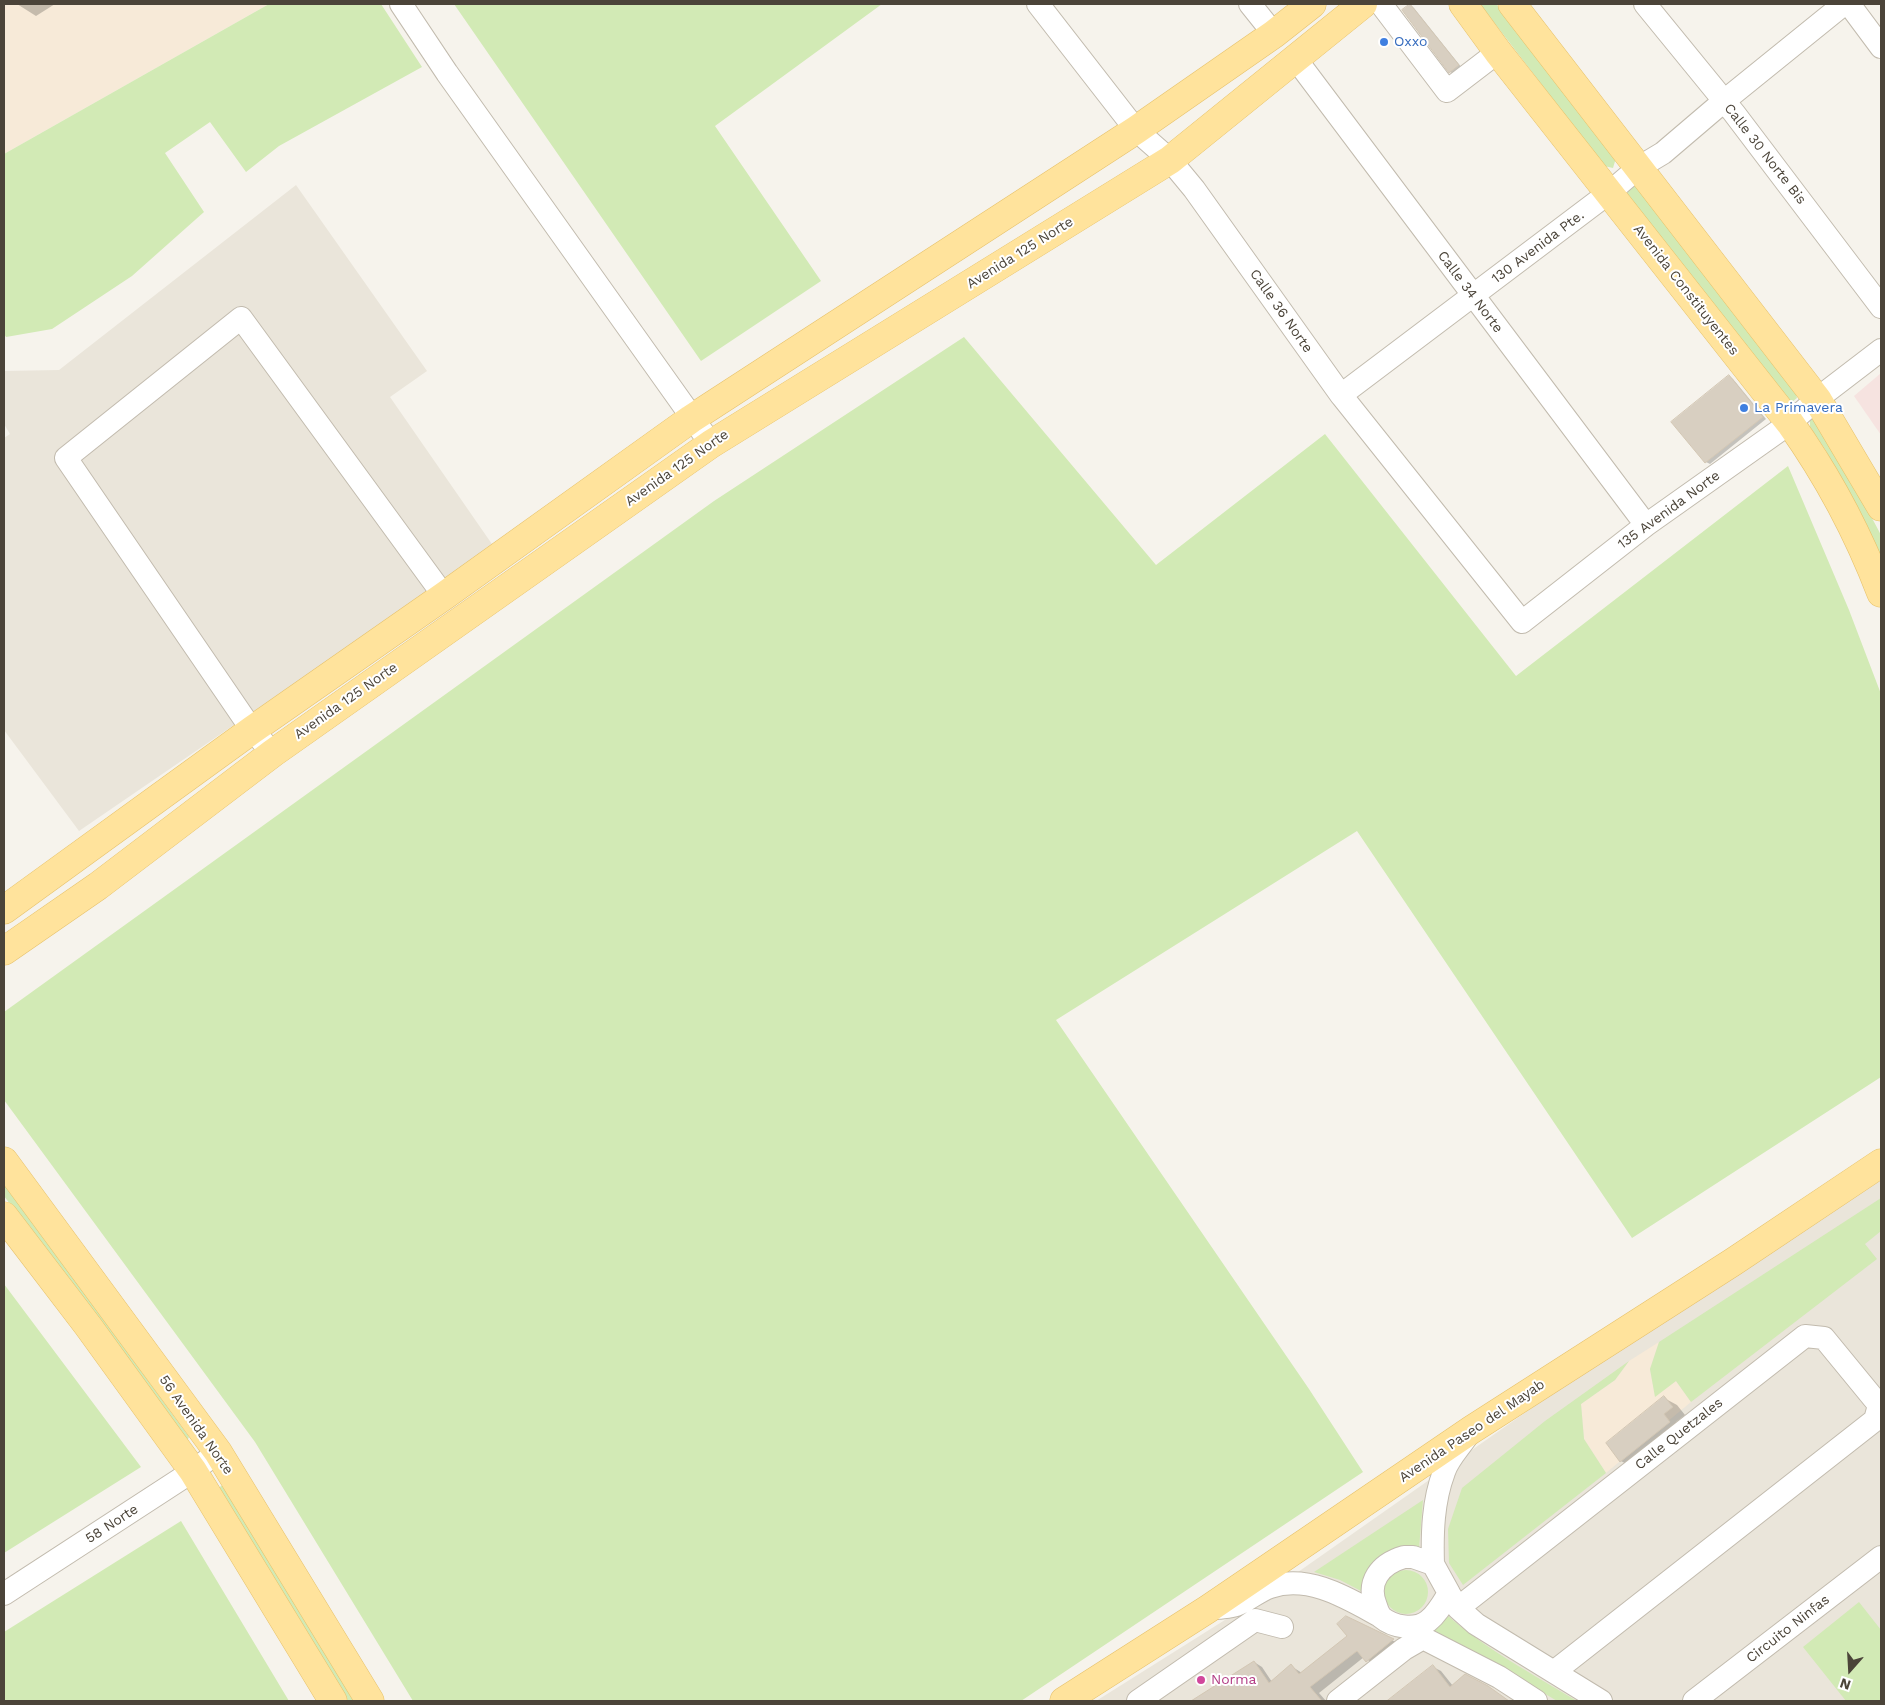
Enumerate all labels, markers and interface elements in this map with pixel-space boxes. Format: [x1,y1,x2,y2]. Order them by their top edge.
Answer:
place label: Oxxo [1394,34,1427,50]
marker: Oxxo [1378,36,1390,48]
street label: Calle 30 Norte Bis [1720,100,1810,208]
street label: 130 Avenida Pte. [1488,207,1588,287]
street label: Avenida 125 Norte [964,213,1076,293]
street label: Avenida Constituyentes [1630,221,1742,359]
street label: Calle 34 Norte [1434,248,1506,336]
street label: Calle 36 Norte [1246,266,1316,356]
place label: La Primavera [1754,400,1843,416]
marker: La Primavera [1738,402,1750,414]
street label: Avenida 125 Norte [622,426,732,510]
street label: 135 Avenida Norte [1615,467,1723,553]
street label: Avenida 125 Norte [291,659,401,743]
street label: 56 Avenida Norte [155,1372,237,1478]
street label: Avenida Paseo del Mayab [1396,1376,1548,1486]
street label: Calle Quetzales [1632,1394,1726,1474]
street label: 58 Norte [83,1501,141,1547]
street label: Circuito Ninfas [1743,1591,1833,1667]
north arrow [1825,1645,1875,1695]
place label: Norma [1211,1672,1257,1688]
marker: Norma [1195,1674,1207,1686]
text: N [1838,1675,1853,1693]

